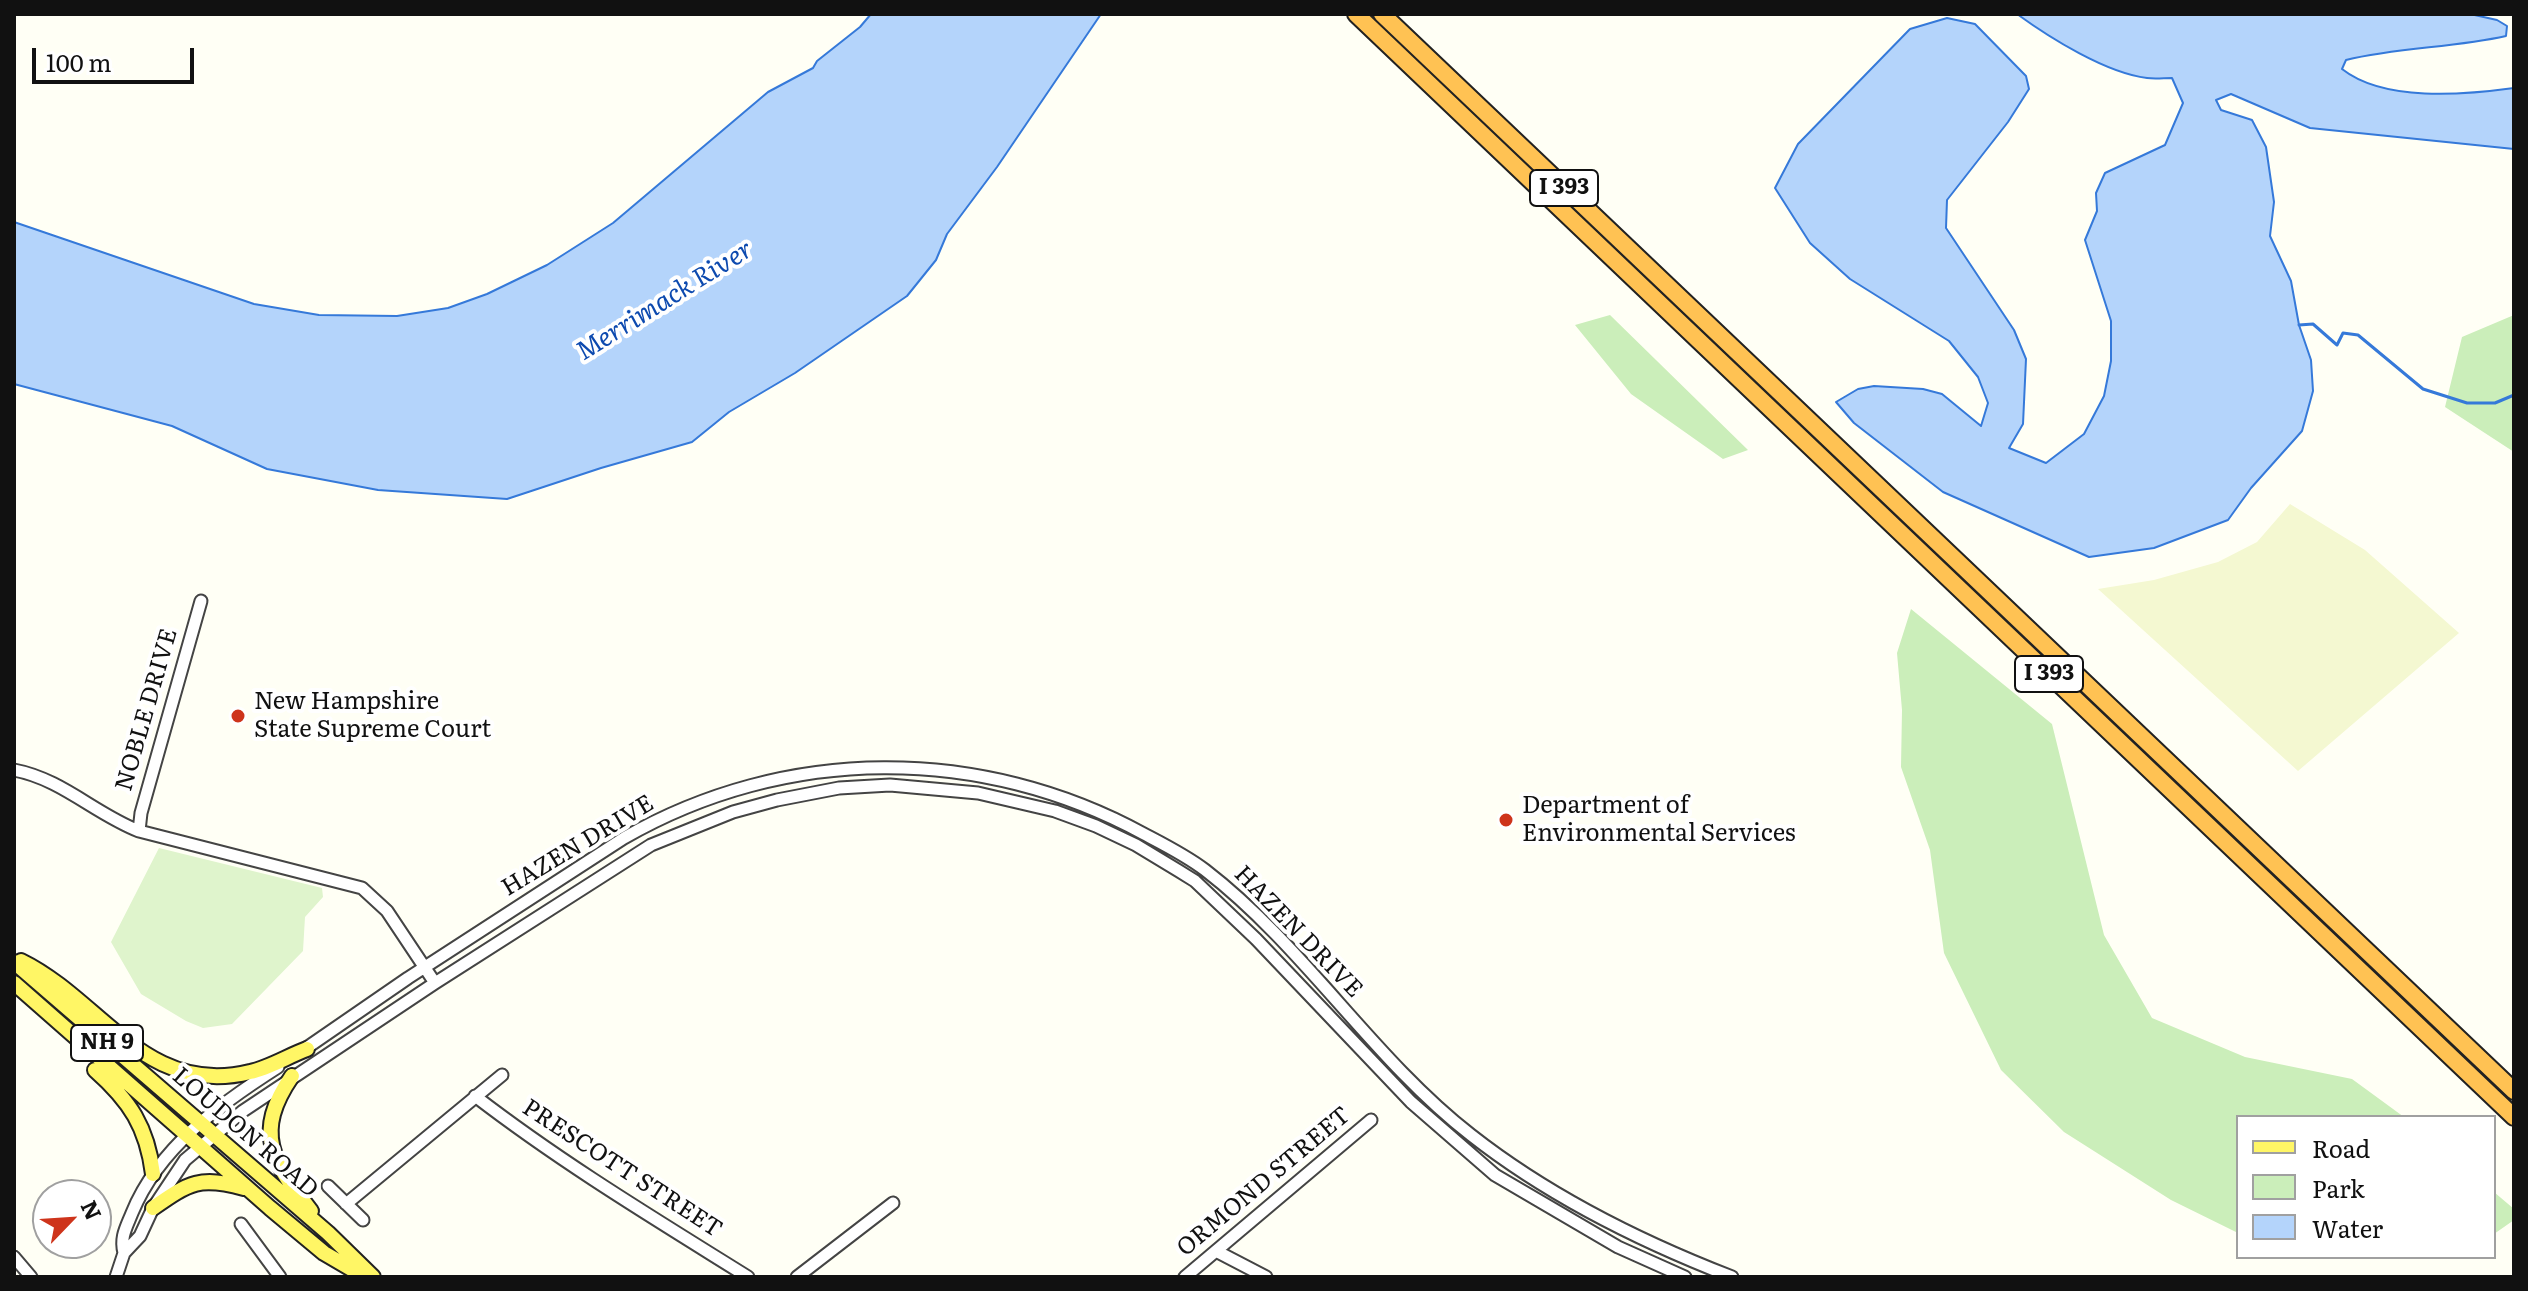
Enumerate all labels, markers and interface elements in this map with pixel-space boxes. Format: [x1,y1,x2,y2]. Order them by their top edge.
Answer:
scale bar [36,32,198,82]
text: 100 m [46,44,112,79]
road number: I 393 [1530,170,1598,206]
water label: Merrimack River [571,234,759,368]
street label: NOBLE DRIVE [110,625,184,795]
road number: I 393 [2015,656,2083,692]
place label: New Hampshire State Supreme Court [254,688,491,744]
marker: New Hampshire State Supreme Court [229,707,247,725]
street label: HAZEN DRIVE [497,789,659,903]
place label: Department of Environmental Services [1522,792,1796,848]
marker: Department of Environmental Services [1497,811,1515,829]
street label: HAZEN DRIVE [1228,860,1368,1004]
road number: NH 9 [71,1025,143,1061]
street label: LOUDON ROAD [166,1062,324,1204]
street label: PRESCOTT STREET [517,1094,727,1244]
street label: ORMOND STREET [1172,1101,1356,1263]
legend [2236,1115,2496,1259]
text: Road [2312,1130,2370,1165]
text: Park [2312,1170,2365,1205]
north arrow [32,1179,112,1259]
text: N [74,1194,111,1225]
text: Water [2312,1210,2383,1245]

